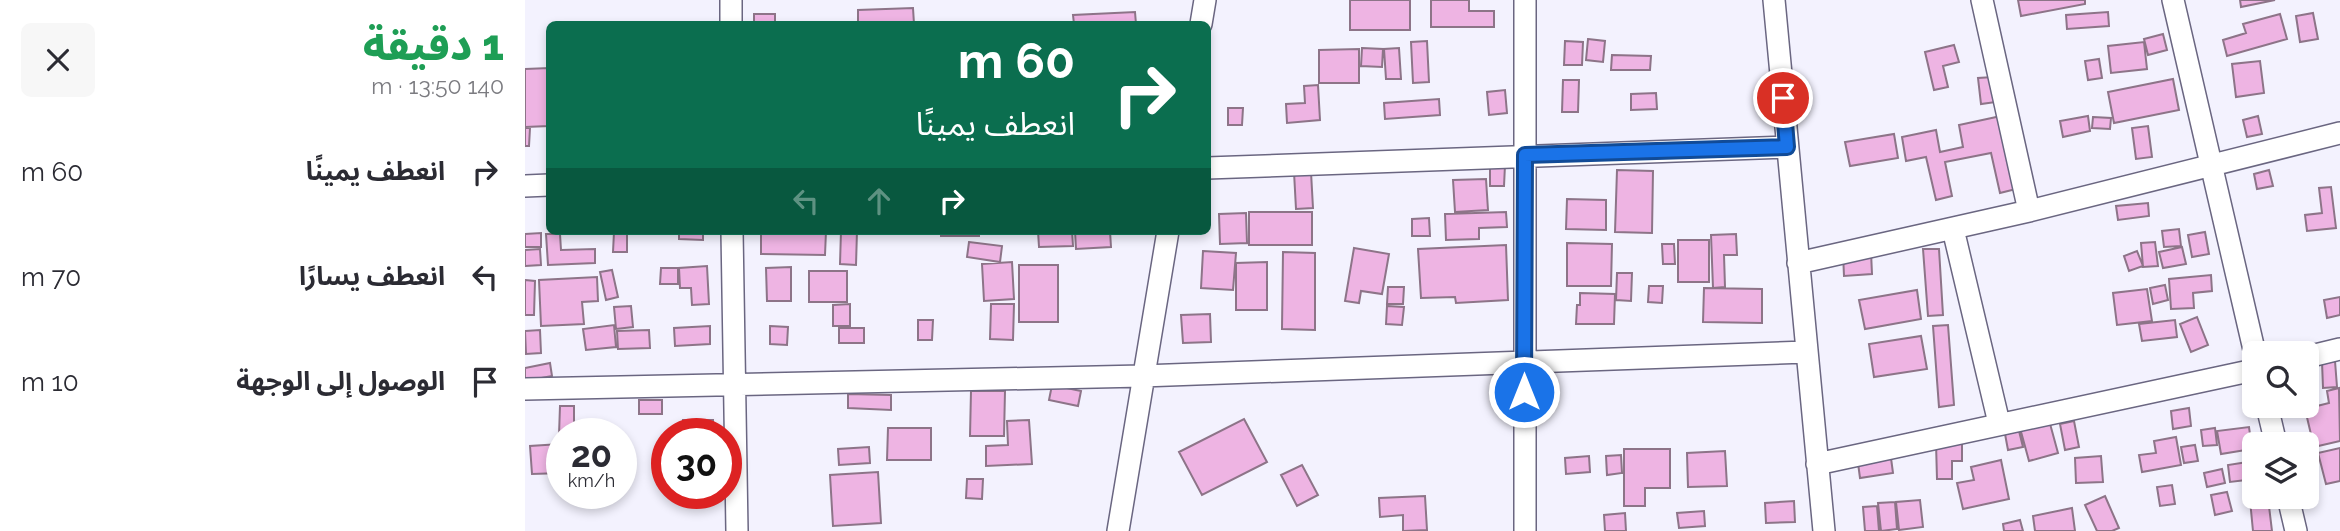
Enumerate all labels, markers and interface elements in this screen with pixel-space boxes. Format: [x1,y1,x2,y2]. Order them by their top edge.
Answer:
text: 1 دقيقة [363,21,504,70]
button: close [21,23,95,97]
text: 60 m [958,32,1075,89]
icon: right [1099,49,1190,140]
pin [1753,68,1813,128]
text: 140 m · 13:50 [371,72,504,99]
icon: arrive [1764,79,1802,117]
text: انعطف يمينًا [916,105,1075,142]
icon: right [466,153,504,191]
text: انعطف يمينًا [306,156,445,186]
text: 60 m [21,157,83,187]
icon: left [787,182,825,220]
icon: ahead [860,182,898,220]
icon: right [933,182,971,220]
icon: left [466,258,504,296]
text: انعطف يسارًا [299,261,445,291]
text: 70 m [21,262,81,292]
map controls [2242,341,2319,509]
button: search [2242,341,2319,418]
position arrow [1487,355,1561,429]
icon: arrive [466,363,504,401]
text: الوصول إلى الوجهة [236,366,445,396]
text: 10 m [21,367,79,397]
speed limit sign: 30 [651,418,742,509]
button: layers [2242,432,2319,509]
text: 20 [571,434,612,475]
text: km/h [568,470,615,491]

